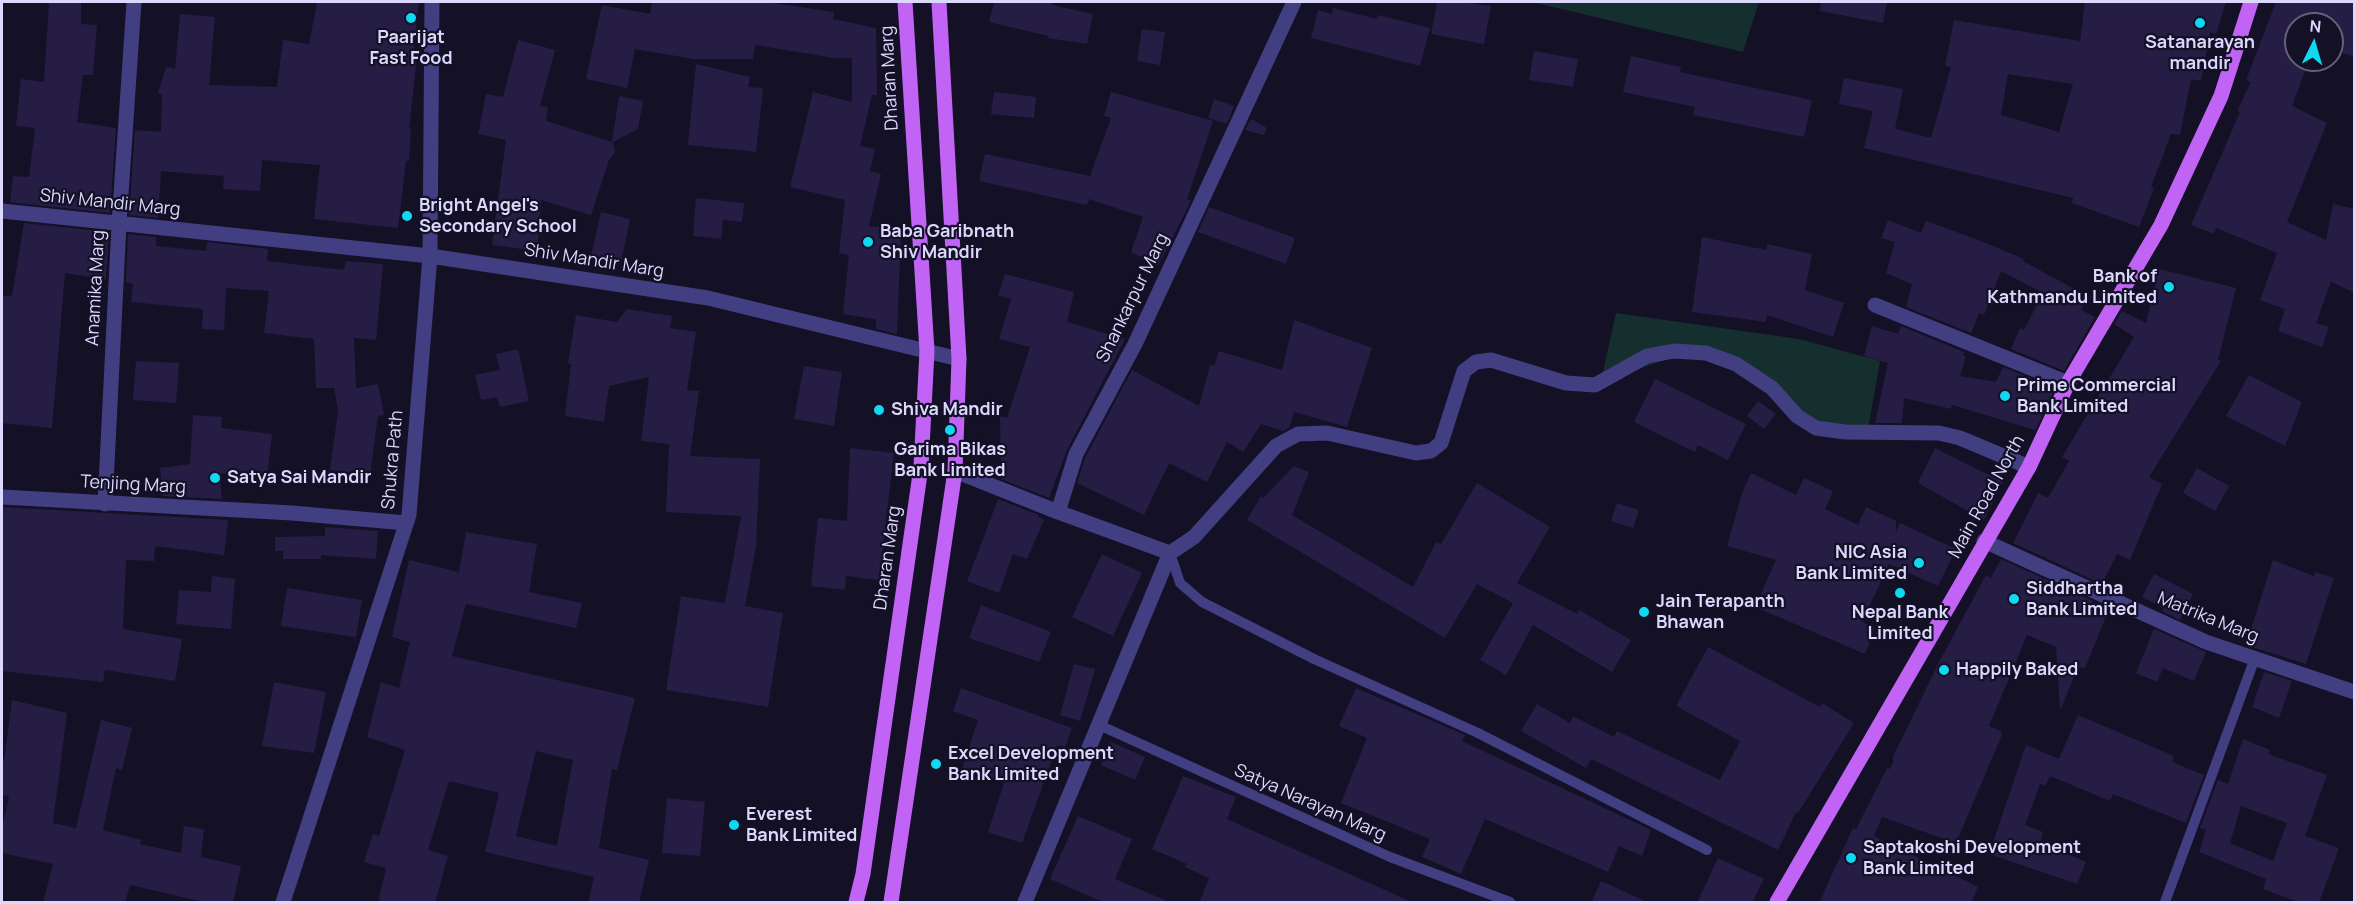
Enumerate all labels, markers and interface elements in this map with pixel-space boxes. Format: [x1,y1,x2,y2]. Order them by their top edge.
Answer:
marker: Paarijat Fast Food [404,11,418,25]
north arrow [2284,12,2344,72]
text: N [2309,15,2322,38]
marker: Satanarayan mandir [2193,16,2207,30]
street label: Dharan Marg [876,25,904,131]
place label: Paarijat Fast Food [369,27,453,70]
place label: Satanarayan mandir [2145,32,2255,74]
street label: Shiv Mandir Marg [39,185,181,221]
place label: Bright Angel's Secondary School [419,195,577,238]
marker: Bright Angel's Secondary School [400,209,414,223]
place label: Baba Garibnath Shiv Mandir [880,221,1014,264]
street label: Anamika Marg [82,230,110,346]
street label: Shankarpur Marg [1092,230,1174,366]
marker: Baba Garibnath Shiv Mandir [861,235,875,249]
street label: Shiv Mandir Marg [522,239,666,283]
place label: Bank of Kathmandu Limited [1987,266,2157,308]
marker: Bank of Kathmandu Limited [2162,280,2176,294]
place label: Prime Commercial Bank Limited [2017,375,2176,418]
marker: Prime Commercial Bank Limited [1998,389,2012,403]
place label: Shiva Mandir [891,399,1003,421]
marker: Shiva Mandir [872,403,886,417]
street label: Shukra Path [378,410,408,510]
marker: Garima Bikas Bank Limited [943,423,957,437]
street label: Main Road North [1944,432,2030,562]
place label: Garima Bikas Bank Limited [894,439,1006,482]
place label: Satya Sai Mandir [227,467,371,489]
street label: Tenjing Marg [80,471,186,499]
marker: Satya Sai Mandir [208,471,222,485]
street label: Dharan Marg [870,504,906,612]
place label: NIC Asia Bank Limited [1796,542,1907,584]
marker: NIC Asia Bank Limited [1912,556,1926,570]
place label: Siddhartha Bank Limited [2026,578,2137,620]
marker: Nepal Bank Limited [1893,586,1907,600]
street label: Matrika Marg [2154,588,2262,648]
place label: Jain Terapanth Bhawan [1656,591,1785,634]
marker: Siddhartha Bank Limited [2007,592,2021,606]
place label: Nepal Bank Limited [1852,602,1948,644]
marker: Jain Terapanth Bhawan [1637,605,1651,619]
place label: Happily Baked [1956,659,2078,681]
marker: Happily Baked [1937,663,1951,677]
place label: Excel Development Bank Limited [948,743,1114,786]
marker: Excel Development Bank Limited [929,757,943,771]
street label: Satya Narayan Marg [1231,760,1389,846]
place label: Everest Bank Limited [746,804,857,846]
marker: Everest Bank Limited [727,818,741,832]
place label: Saptakoshi Development Bank Limited [1863,837,2081,880]
marker: Saptakoshi Development Bank Limited [1844,851,1858,865]

